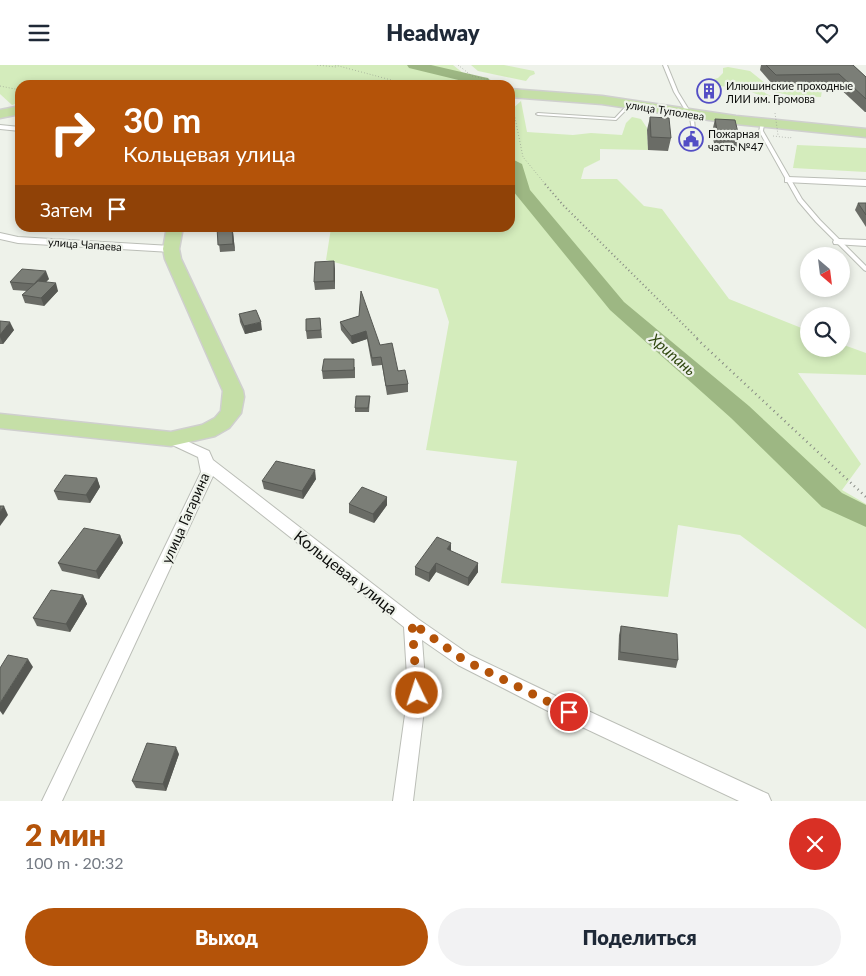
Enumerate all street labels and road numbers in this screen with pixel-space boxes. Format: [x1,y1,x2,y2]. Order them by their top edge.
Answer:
street label: улица Туполева [625,97,705,123]
street label: улица Чапаева [48,235,122,253]
street label: улица Гагарина [157,470,213,566]
street label: Кольцевая улица [291,526,401,618]

